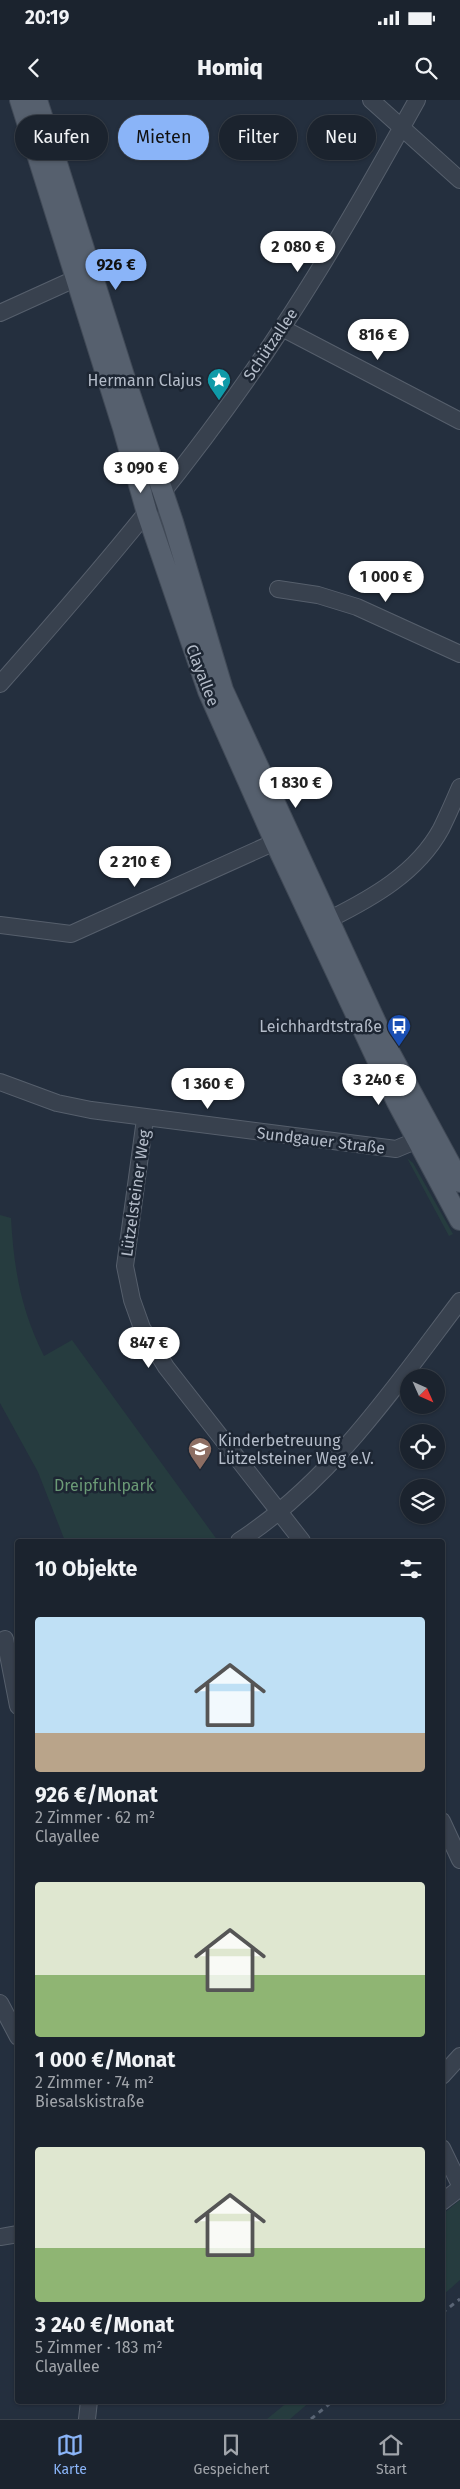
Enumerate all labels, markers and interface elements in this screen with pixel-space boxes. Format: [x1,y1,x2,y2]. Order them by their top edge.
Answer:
text: 20:19 [25,6,69,29]
icon: back [20,54,48,82]
text: Homiq [197,54,263,81]
icon: search [412,54,440,82]
chip: Kaufen [15,115,108,160]
chip: Mieten [118,115,209,160]
chip: Filter [219,115,297,160]
chip: Neu [307,115,376,160]
pin: 2 080 € [252,230,344,273]
text: 2 080 € [271,237,325,256]
pin: 926 € [81,248,151,291]
text: 926 € [96,255,136,274]
street label: Schützallee [239,305,301,384]
pin: 816 € [343,318,413,361]
text: 816 € [359,325,397,344]
place icon: Hermann Clajus [206,367,232,401]
place label: Hermann Clajus [88,371,202,390]
pin: 3 090 € [95,452,187,494]
text: 3 090 € [115,458,167,477]
pin: 1 000 € [340,560,432,603]
text: 1 000 € [360,567,412,586]
street label: Clayallee [182,642,223,709]
pin: 1 830 € [250,766,342,809]
text: 1 830 € [270,773,322,792]
pin: 2 210 € [89,846,181,888]
text: 2 210 € [110,852,160,871]
bus stop icon: Leichhardtstraße [386,1013,412,1047]
place label: Leichhardtstraße [259,1017,382,1036]
pin: 3 240 € [333,1064,425,1106]
pin: 1 360 € [162,1068,254,1110]
text: 3 240 € [353,1070,405,1089]
text: 1 360 € [182,1074,234,1093]
street label: Sundgauer Straße [256,1123,386,1158]
street label: Lützelsteiner Weg [117,1128,154,1258]
pin: 847 € [114,1326,184,1369]
text: 847 € [130,1333,168,1352]
north arrow [400,1369,445,1414]
map controls [400,1369,445,1524]
button: locate [400,1424,445,1469]
place label: Kinderbetreuung Lützelsteiner Weg e.V. [218,1431,374,1468]
school or university icon: Kinderbetreuung Lützelsteiner Weg e.V. [187,1436,213,1470]
park label: Dreipfuhlpark [54,1476,155,1495]
button: layers [400,1479,445,1524]
icon: filters [397,1555,425,1583]
text: 10 Objekte [35,1556,137,1582]
icon: home [185,1650,275,1740]
text: 926 €/Monat [35,1782,158,1808]
text: 2 Zimmer · 62 m² [35,1808,155,1827]
text: Clayallee [35,1827,100,1846]
icon: home [185,1915,275,2005]
text: 1 000 €/Monat [35,2047,175,2073]
text: 2 Zimmer · 74 m² [35,2073,154,2092]
text: Biesalskistraße [35,2092,144,2111]
icon: home [185,2180,275,2270]
text: 3 240 €/Monat [35,2312,174,2338]
text: 5 Zimmer · 183 m² [35,2338,163,2357]
text: Clayallee [35,2357,100,2376]
tab: Karte [53,2431,87,2478]
tab: Gespeichert [194,2431,269,2478]
tab: Start [376,2431,407,2478]

